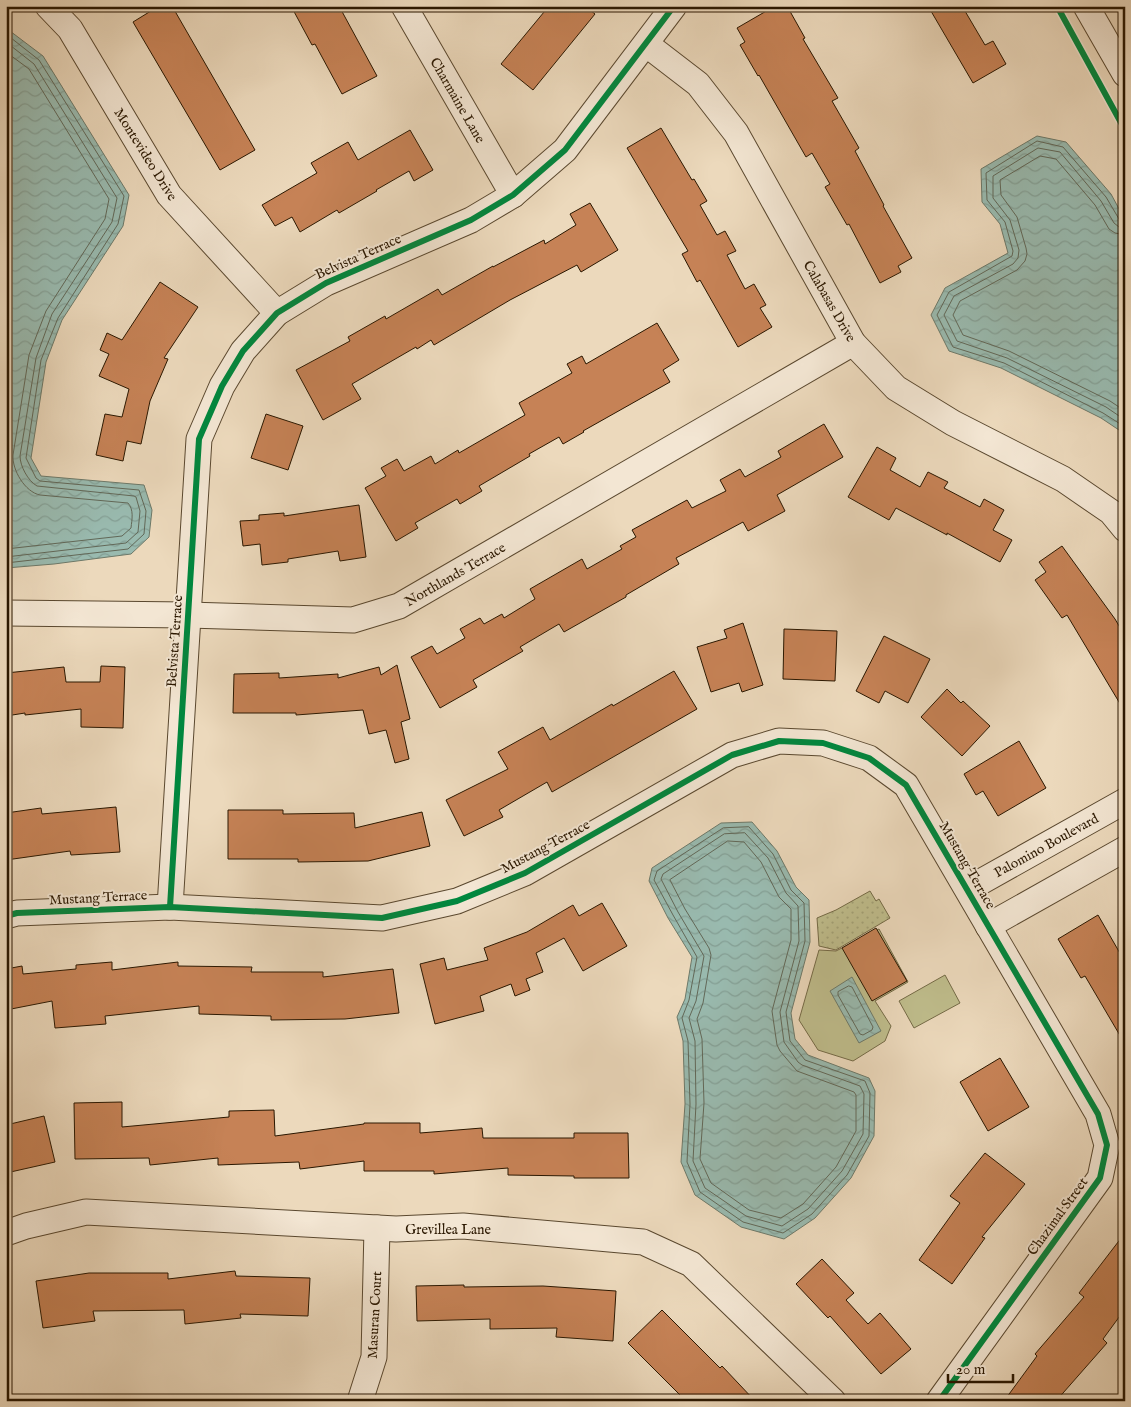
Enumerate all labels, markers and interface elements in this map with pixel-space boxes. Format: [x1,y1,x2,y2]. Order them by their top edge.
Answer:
street label: Charmaine Lane [425,54,489,147]
street label: Montevideo Drive [109,105,181,205]
street label: Belvista Terrace [313,230,405,284]
street label: Calabasas Drive [799,258,860,346]
street label: Northlands Terrace [402,538,510,611]
street label: Belvista Terrace [163,594,187,688]
street label: Palomino Boulevard [991,809,1102,882]
street label: Mustang Terrace [498,816,594,878]
street label: Mustang Terrace [935,818,1000,913]
street label: Mustang Terrace [48,886,148,910]
street label: Chazimal Street [1023,1174,1092,1259]
street label: Grevillea Lane [405,1221,491,1239]
street label: Masuran Court [364,1271,386,1359]
scale bar [948,1352,1014,1384]
text: 20 m [956,1360,986,1379]

